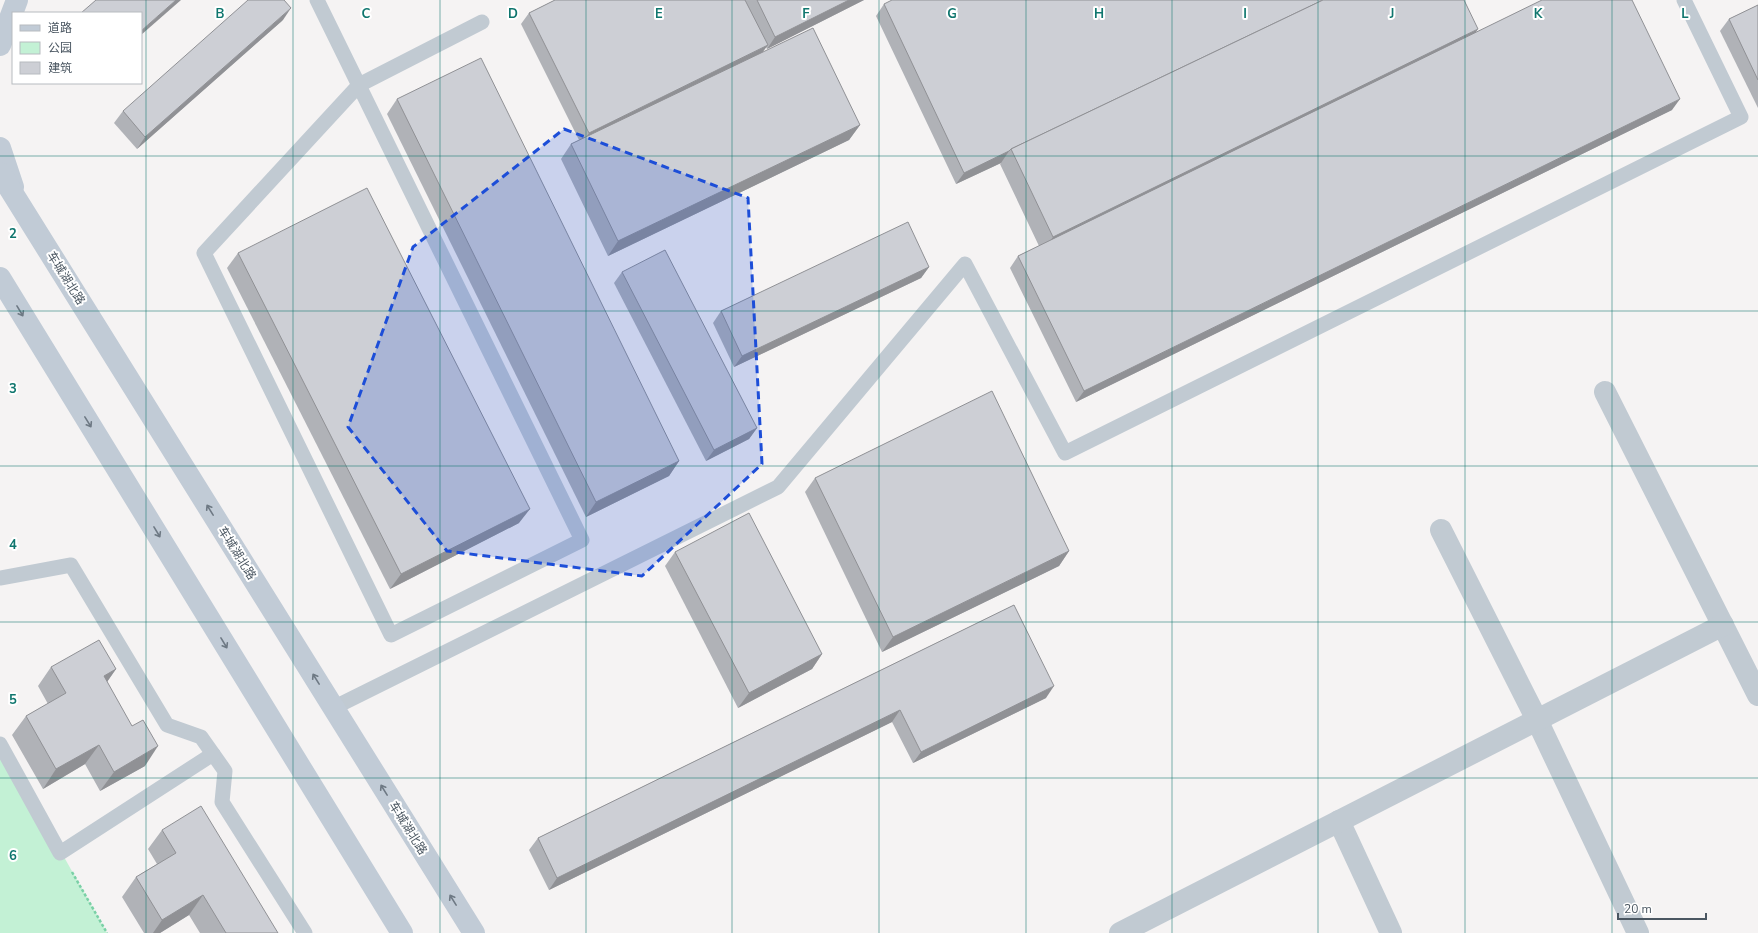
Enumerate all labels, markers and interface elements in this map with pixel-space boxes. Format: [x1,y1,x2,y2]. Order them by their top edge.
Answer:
text: B [216,5,225,23]
text: C [362,5,371,23]
text: D [508,5,518,23]
text: E [655,5,663,23]
text: F [802,5,810,23]
text: G [947,5,957,23]
text: H [1094,5,1104,23]
text: I [1243,5,1247,23]
text: J [1389,5,1394,23]
text: K [1534,5,1543,23]
text: L [1681,5,1689,23]
legend [12,12,142,84]
text: 道路 [48,20,72,36]
text: 公园 [48,40,72,56]
text: 建筑 [48,60,72,76]
text: 2 [9,225,17,243]
street label: 车城湖北路 [43,248,89,308]
one-way arrow [16,305,24,316]
text: 3 [9,380,17,398]
one-way arrow [84,416,92,427]
one-way arrow [206,504,214,515]
street label: 车城湖北路 [214,523,260,583]
one-way arrow [153,526,161,538]
text: 4 [9,536,17,554]
one-way arrow [221,637,229,649]
one-way arrow [311,673,319,685]
text: 5 [9,691,17,709]
one-way arrow [380,784,388,796]
street label: 车城湖北路 [385,798,431,858]
text: 6 [9,847,17,865]
one-way arrow [449,895,457,906]
scale bar [1618,895,1706,921]
text: 20 m [1624,901,1652,917]

